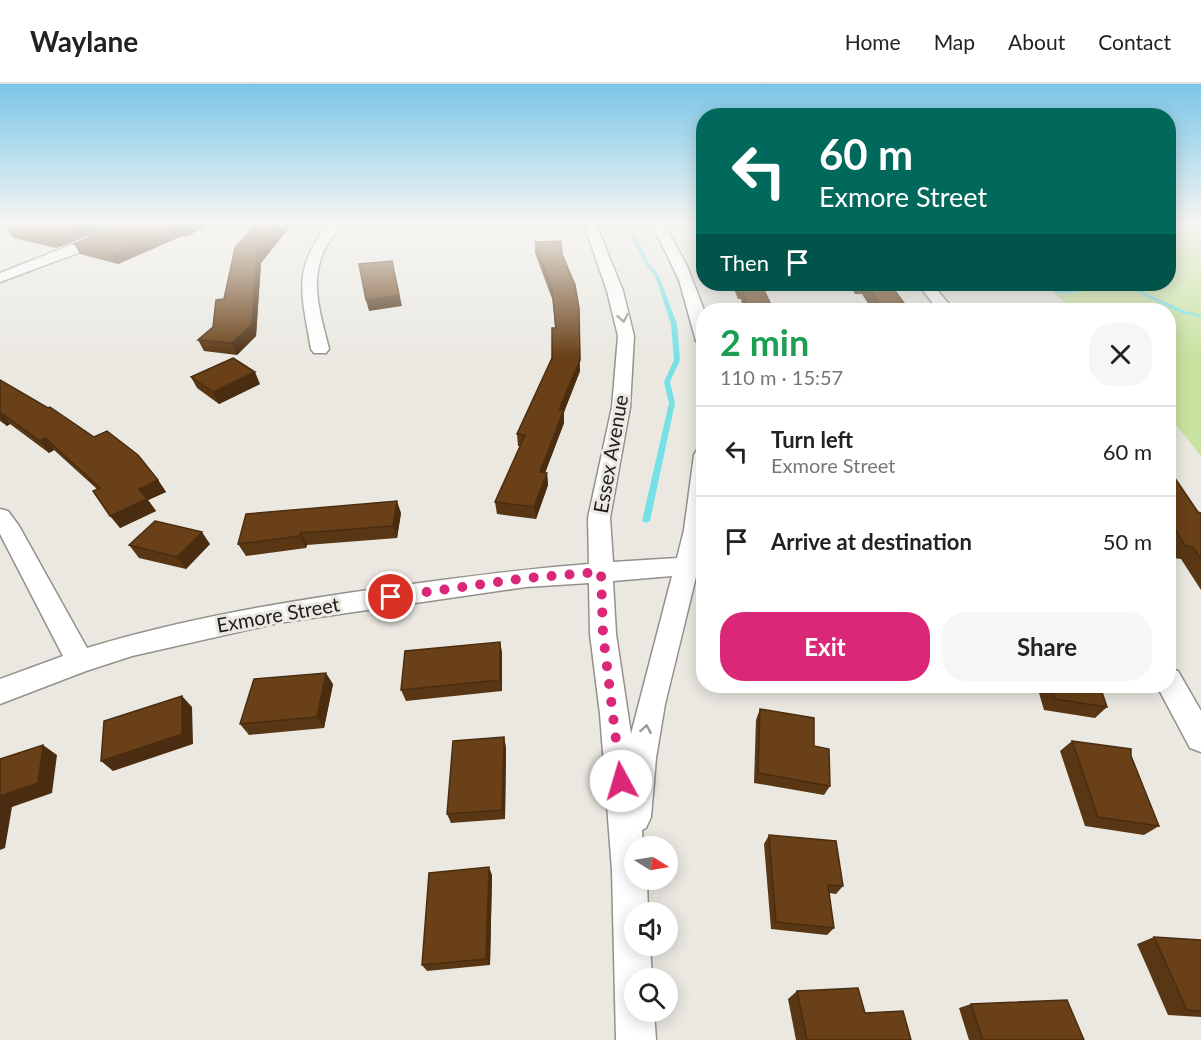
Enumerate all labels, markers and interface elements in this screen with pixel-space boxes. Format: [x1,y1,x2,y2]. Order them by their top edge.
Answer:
text: Waylane [30,24,138,58]
text: Home [845,29,901,54]
text: Map [934,29,975,54]
text: About [1008,29,1065,54]
text: Contact [1098,29,1171,54]
text: 60 m [819,129,913,179]
icon: left [720,132,798,210]
text: Exmore Street [819,180,987,213]
icon: arrive [781,246,814,279]
text: Then [720,249,769,276]
one-way arrow [616,314,628,323]
text: 2 min [720,320,809,364]
button: close [1089,323,1152,386]
text: 110 m · 15:57 [720,365,843,389]
street label: Essex Avenue [588,393,632,515]
text: Turn left [771,426,853,453]
icon: left [720,435,753,468]
text: 60 m [1103,438,1152,465]
text: Exmore Street [771,453,896,477]
icon: arrive [720,525,753,558]
text: Arrive at destination [771,528,972,555]
text: 50 m [1103,528,1152,555]
pin [365,571,416,622]
icon: arrive [374,580,407,613]
street label: Exmore Street [214,591,341,637]
button: Exit [720,612,930,681]
button: Share [942,612,1152,681]
one-way arrow [639,724,652,734]
position arrow [589,749,653,813]
north arrow [624,836,678,890]
map controls [624,836,678,1022]
button: sound [624,902,678,956]
button: search [624,968,678,1022]

